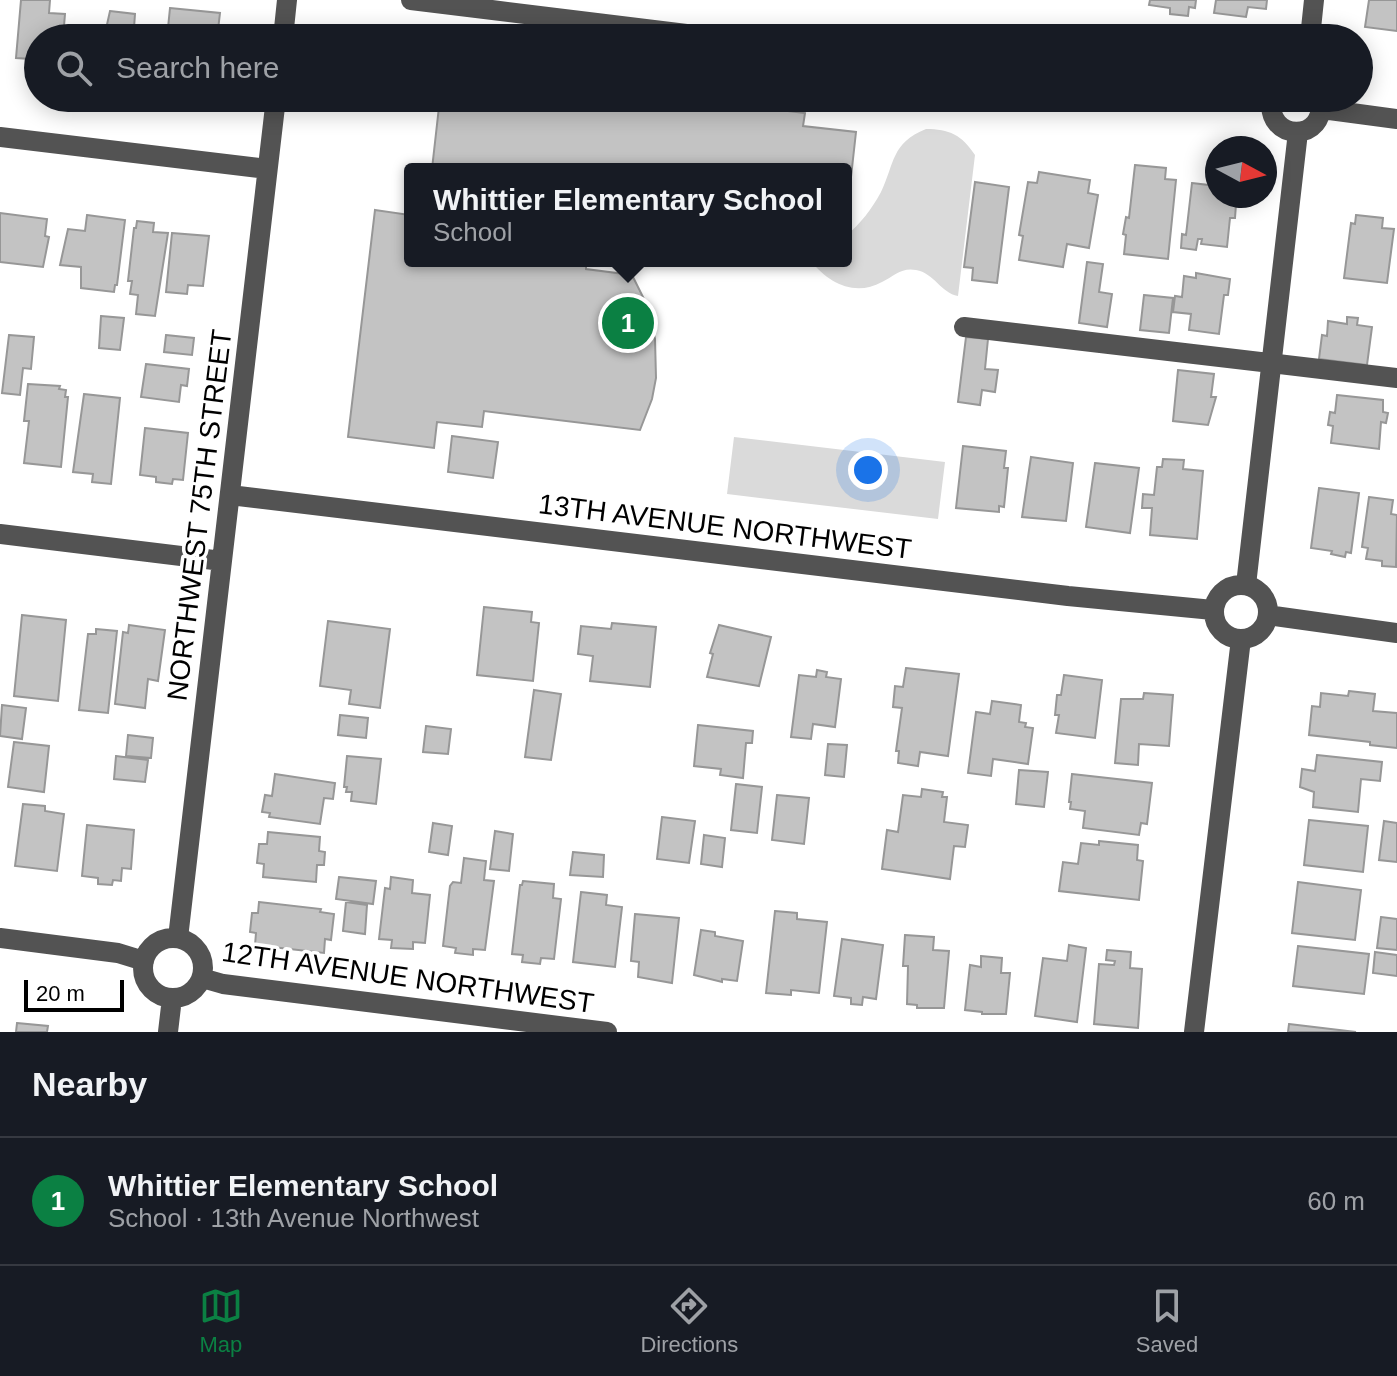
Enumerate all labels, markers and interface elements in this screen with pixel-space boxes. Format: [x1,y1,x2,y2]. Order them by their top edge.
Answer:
search box [24,24,1373,112]
icon: search [52,46,96,90]
text: Search here [116,51,279,84]
north arrow [1205,136,1277,208]
popup [404,163,852,267]
text: Whittier Elementary School [433,183,823,216]
text: School [433,217,512,247]
pin: 1 [602,293,654,353]
street label: NORTHWEST 75TH STREET [161,328,238,703]
your location [848,450,888,490]
street label: 13TH AVENUE NORTHWEST [537,488,913,565]
street label: 12TH AVENUE NORTHWEST [220,936,596,1019]
scale bar [24,976,124,1012]
text: 20 m [36,981,85,1006]
text: Nearby [32,1065,147,1103]
text: Whittier Elementary School [108,1169,498,1202]
text: 1 [51,1186,65,1216]
text: 60 m [1307,1186,1365,1216]
text: School · 13th Avenue Northwest [108,1203,479,1233]
tab: Map [199,1284,243,1358]
tab: Directions [640,1284,738,1358]
tab: Saved [1136,1284,1198,1358]

